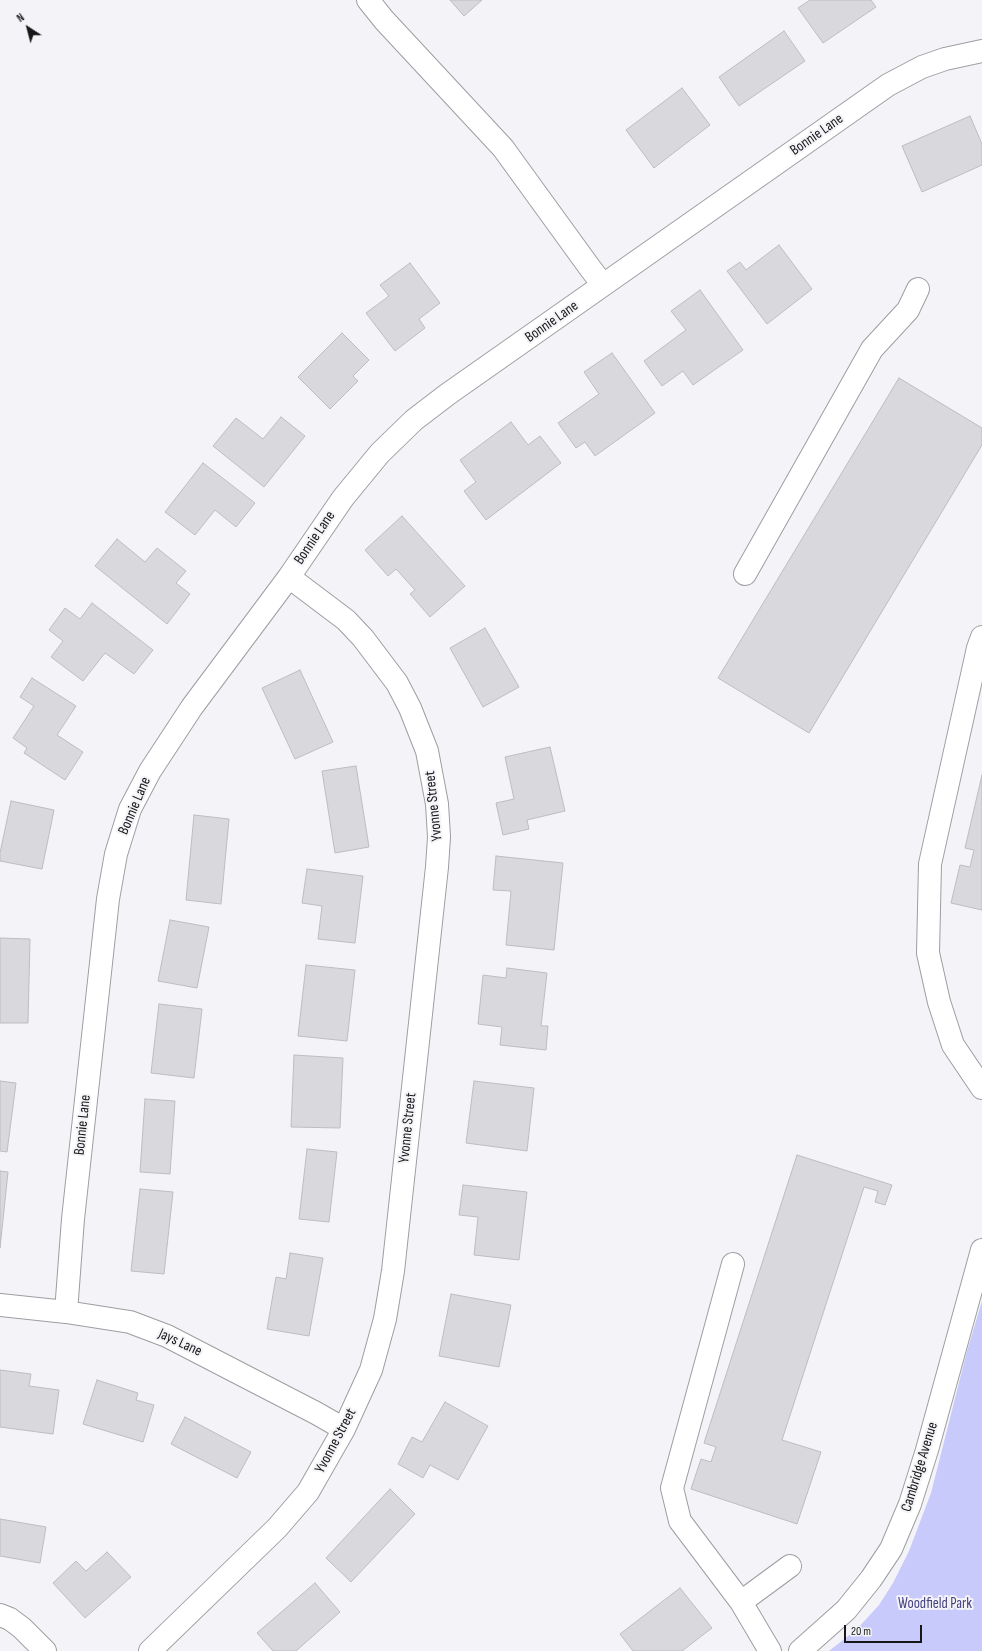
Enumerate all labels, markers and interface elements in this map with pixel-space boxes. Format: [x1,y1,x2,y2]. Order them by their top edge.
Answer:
north arrow [8,8,48,48]
text: N [14,11,27,25]
street label: Bonnie Lane [787,110,847,160]
street label: Bonnie Lane [522,297,582,347]
street label: Bonnie Lane [291,508,339,568]
street label: Yvonne Street [421,770,447,842]
street label: Bonnie Lane [115,775,155,837]
street label: Yvonne Street [395,1092,421,1164]
street label: Bonnie Lane [71,1094,95,1156]
street label: Jays Lane [155,1325,205,1361]
street label: Yvonne Street [311,1405,361,1477]
street label: Cambridge Avenue [898,1420,942,1514]
park label: Woodfield Park [898,1595,972,1613]
scale bar [846,1617,924,1643]
text: 20 m [851,1624,871,1639]

